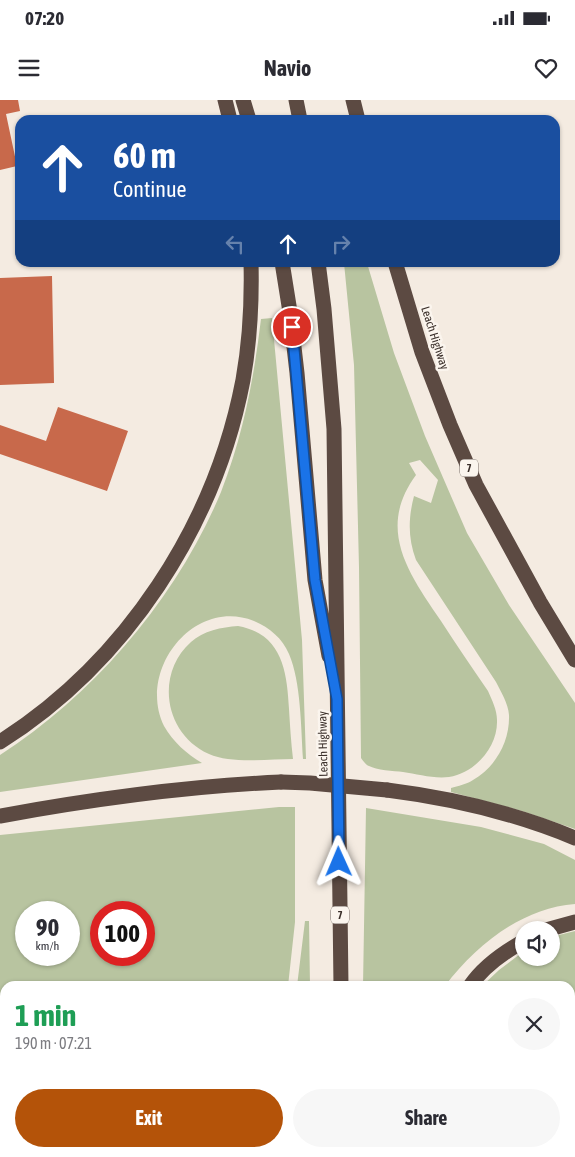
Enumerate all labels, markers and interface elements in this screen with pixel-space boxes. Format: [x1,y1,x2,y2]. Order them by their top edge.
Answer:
text: 07:20 [25,7,64,29]
icon: menu [15,54,43,82]
icon: heart [532,54,560,82]
text: Navio [264,55,311,81]
icon: ahead [30,135,95,200]
text: 60 m [113,135,176,175]
text: Continue [113,176,187,202]
icon: left [221,230,249,258]
icon: ahead [274,230,302,258]
icon: right [327,230,355,258]
street label: Leach Highway [418,305,452,372]
pin [271,306,313,348]
icon: arrive [278,313,306,341]
road number: 7 [460,459,478,476]
street label: Leach Highway [315,711,331,777]
position arrow [312,835,364,887]
speed limit sign: 100 [90,901,155,966]
road number: 7 [331,906,349,924]
text: 90 [36,913,59,941]
map controls [515,921,560,966]
button: sound [515,921,560,966]
text: km/h [36,939,59,953]
text: 1 min [15,998,76,1032]
button: close [508,998,560,1050]
text: 190 m · 07:21 [15,1034,92,1052]
button: Exit [15,1089,283,1147]
button: Share [293,1089,560,1147]

